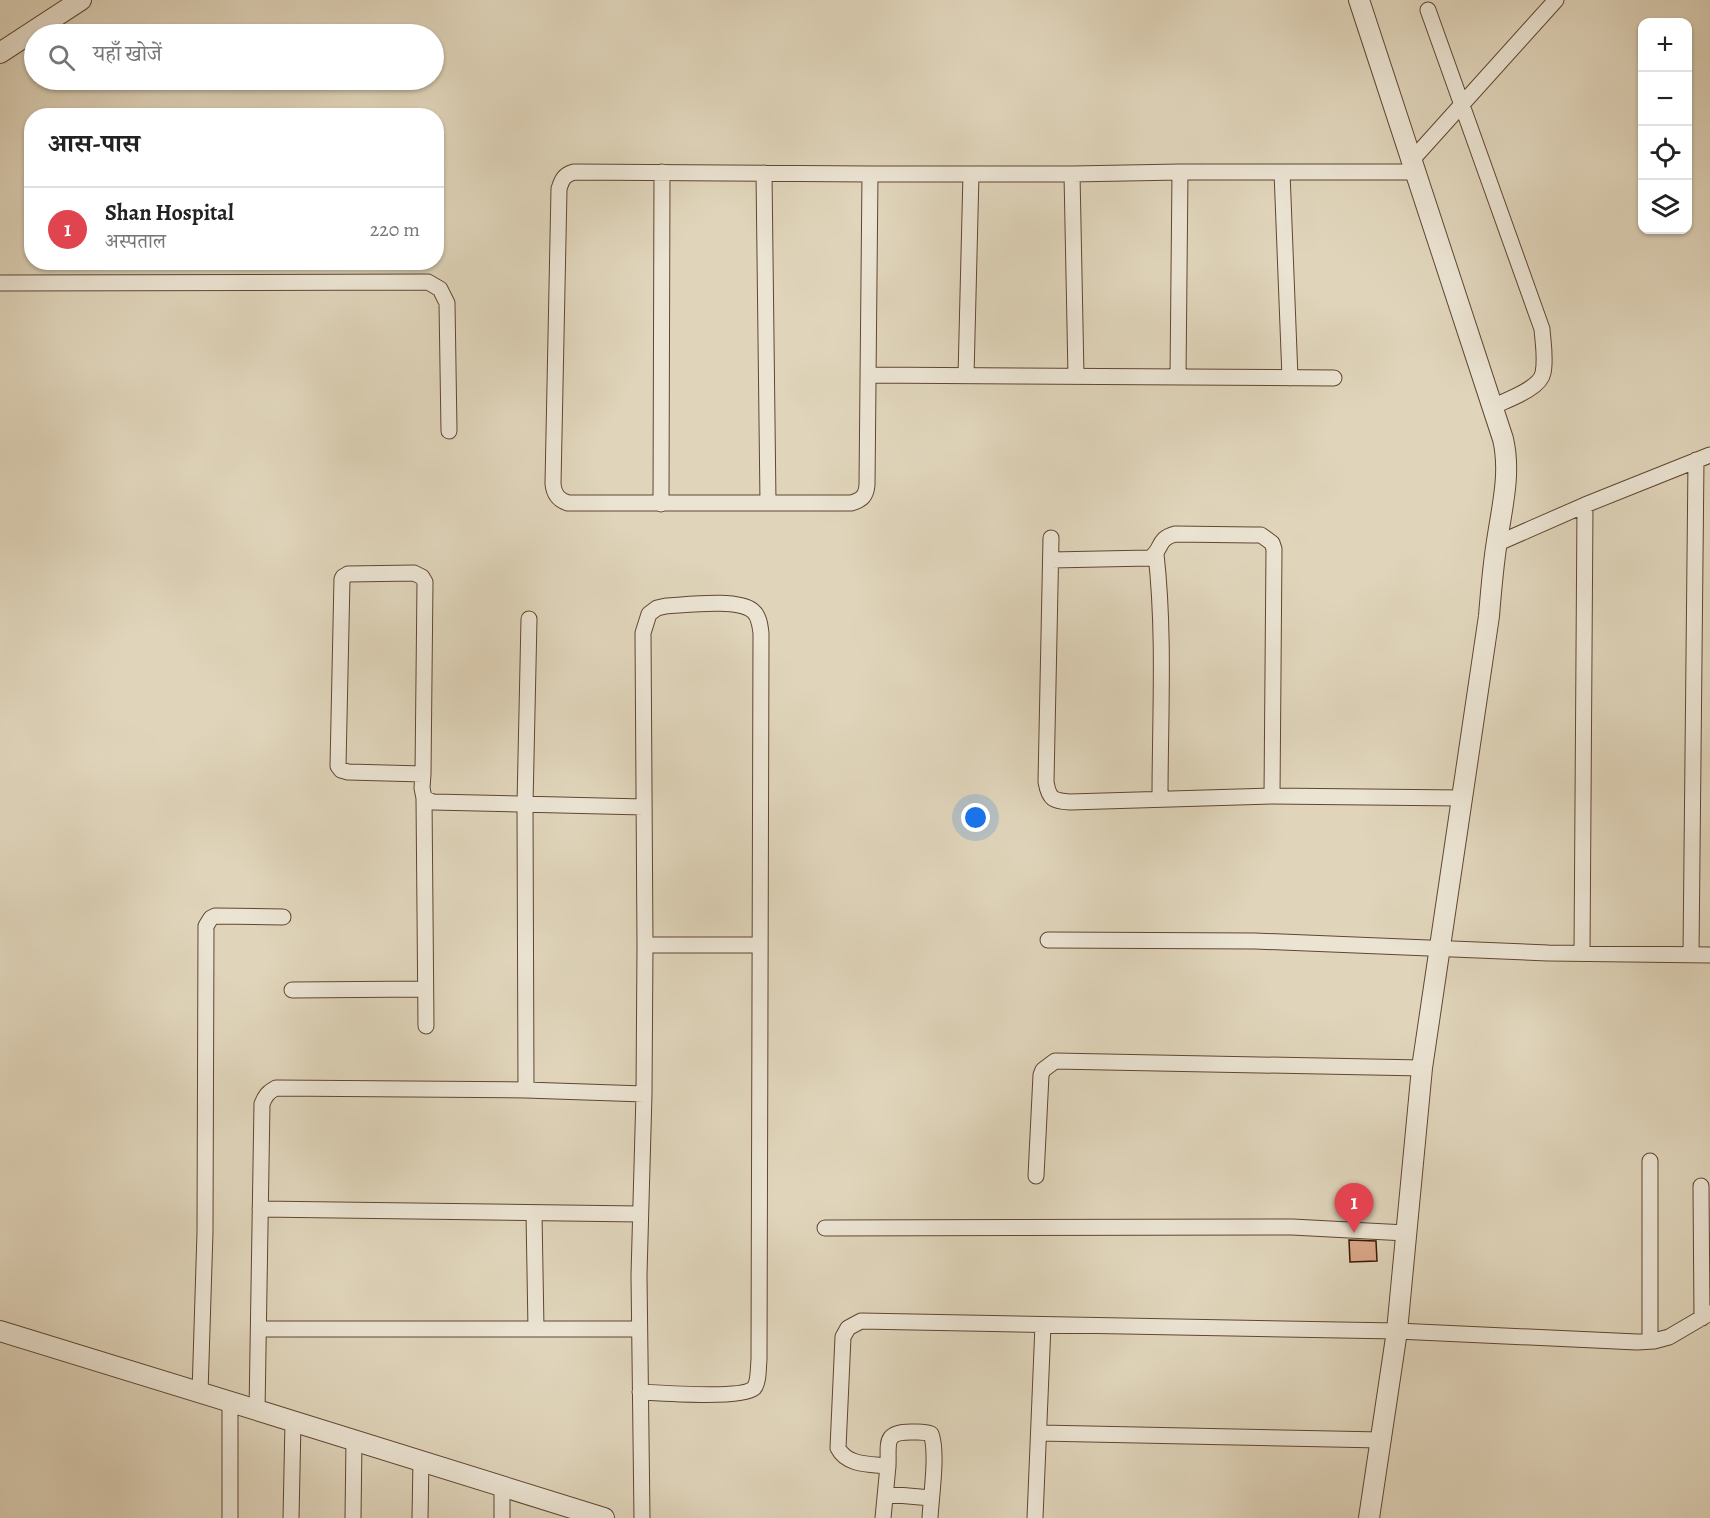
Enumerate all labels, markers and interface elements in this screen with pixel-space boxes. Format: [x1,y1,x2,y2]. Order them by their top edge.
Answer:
map controls [1638,18,1692,234]
button: + [1638,18,1692,72]
search box [24,24,444,90]
text: यहाँ खोजें [93,39,162,69]
icon: search [45,41,78,74]
button: − [1638,72,1692,126]
text: आस-पास [48,126,140,161]
button: locate [1638,126,1692,180]
button: layers [1638,180,1692,234]
text: Shan Hospital [105,198,234,228]
text: 1 [64,216,71,243]
text: 220 m [370,216,420,243]
text: अस्पताल [105,228,166,255]
your location [961,803,990,832]
pin: 1 [1334,1184,1374,1233]

